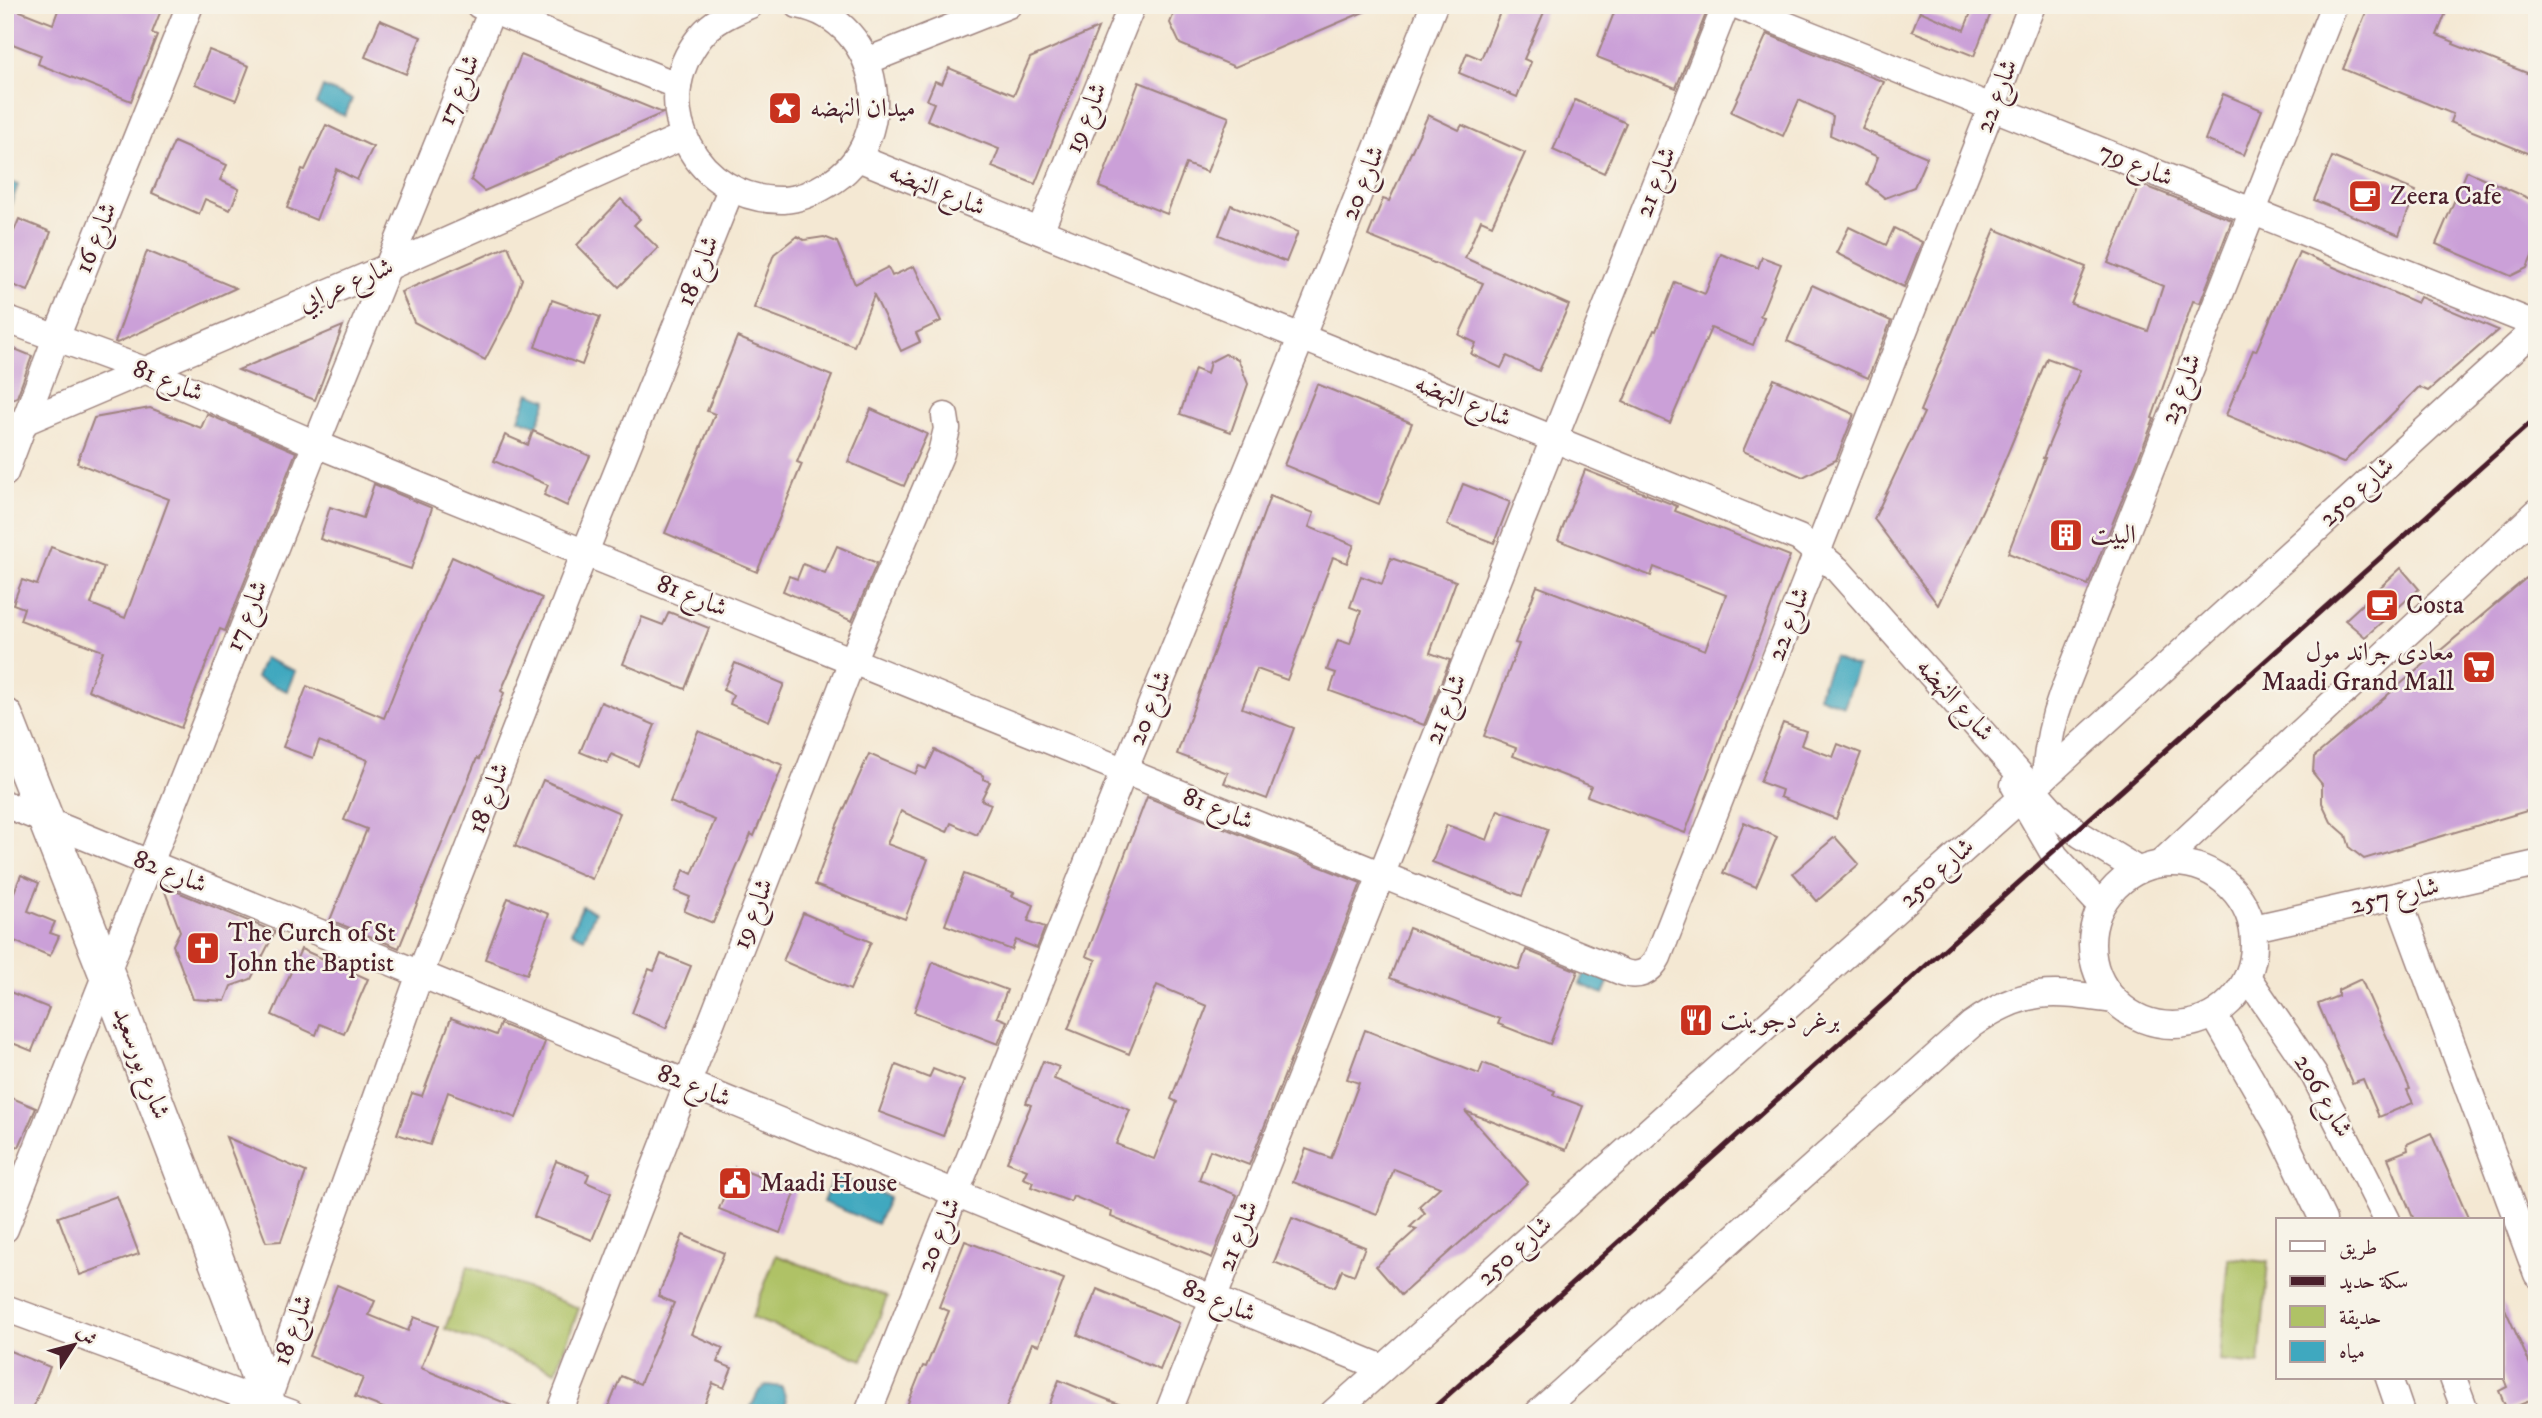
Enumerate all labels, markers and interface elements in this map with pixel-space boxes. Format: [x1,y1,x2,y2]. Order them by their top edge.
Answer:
street label: شارع 17 [430,50,492,132]
street label: شارع 22 [1968,54,2030,139]
street label: شارع 19 [1057,78,1119,160]
place icon: ميدان النهضه [766,89,804,127]
place label: ميدان النهضه [810,92,916,125]
street label: شارع 79 [2092,135,2178,199]
street label: شارع 20 [1333,141,1397,227]
street label: شارع 21 [1628,142,1688,223]
street label: شارع النهضه [882,156,990,228]
cafe icon: Zeera Cafe [2346,177,2384,215]
place label: Zeera Cafe [2390,180,2502,213]
street label: شارع 16 [67,198,129,280]
street label: شارع 18 [669,231,731,313]
street label: شارع عرابي [293,250,400,323]
street label: شارع 23 [2152,349,2213,431]
street label: شارع 81 [126,352,208,414]
street label: شارع النهضه [1408,367,1516,439]
street label: شارع 250 [2312,450,2404,537]
building icon: البيت [2047,516,2085,554]
place label: البيت [2090,519,2136,552]
street label: شارع 81 [650,567,732,629]
street label: شارع 17 [218,576,280,658]
street label: شارع 22 [1760,582,1822,667]
cafe icon: Costa [2363,586,2401,624]
place label: Costa [2406,589,2464,622]
place label: معادى جراند مول Maadi Grand Mall [2262,636,2454,699]
supermarket icon: معادى جراند مول Maadi Grand Mall [2460,648,2498,686]
street label: شارع النهضه [1906,651,2001,751]
street label: شارع 20 [1120,666,1184,752]
street label: شارع 21 [1417,669,1479,751]
street label: شارع 18 [460,758,521,840]
street label: شارع 81 [1176,780,1258,842]
street label: شارع 250 [1892,831,1984,918]
street label: شارع 82 [127,842,212,905]
street label: شارع 257 [2347,870,2443,926]
street label: شارع 19 [724,874,785,956]
place label: The Curch of St John the Baptist [226,917,396,980]
church icon: The Curch of St John the Baptist [184,929,222,967]
restaurant icon: برغر دجوينت [1677,1001,1715,1039]
street label: شارع بورسعيد [101,1002,178,1125]
place label: برغر دجوينت [1720,1004,1840,1037]
street label: شارع 206 [2282,1048,2360,1146]
street label: شارع 82 [651,1056,736,1119]
public building icon: Maadi House [716,1164,754,1202]
place label: Maadi House [760,1167,897,1200]
street label: شارع 20 [909,1193,973,1279]
street label: شارع 21 [1210,1196,1270,1277]
street label: شارع 250 [1470,1209,1562,1296]
legend [2276,1218,2504,1380]
text: طريق [2339,1235,2377,1261]
text: سكة حديد [2339,1269,2409,1295]
street label: شارع 82 [1176,1271,1261,1334]
street label: شارع 18 [265,1290,325,1371]
text: حديقة [2339,1305,2382,1331]
north arrow [38,1310,108,1380]
text: ش [72,1322,101,1350]
text: مياه [2339,1339,2365,1365]

